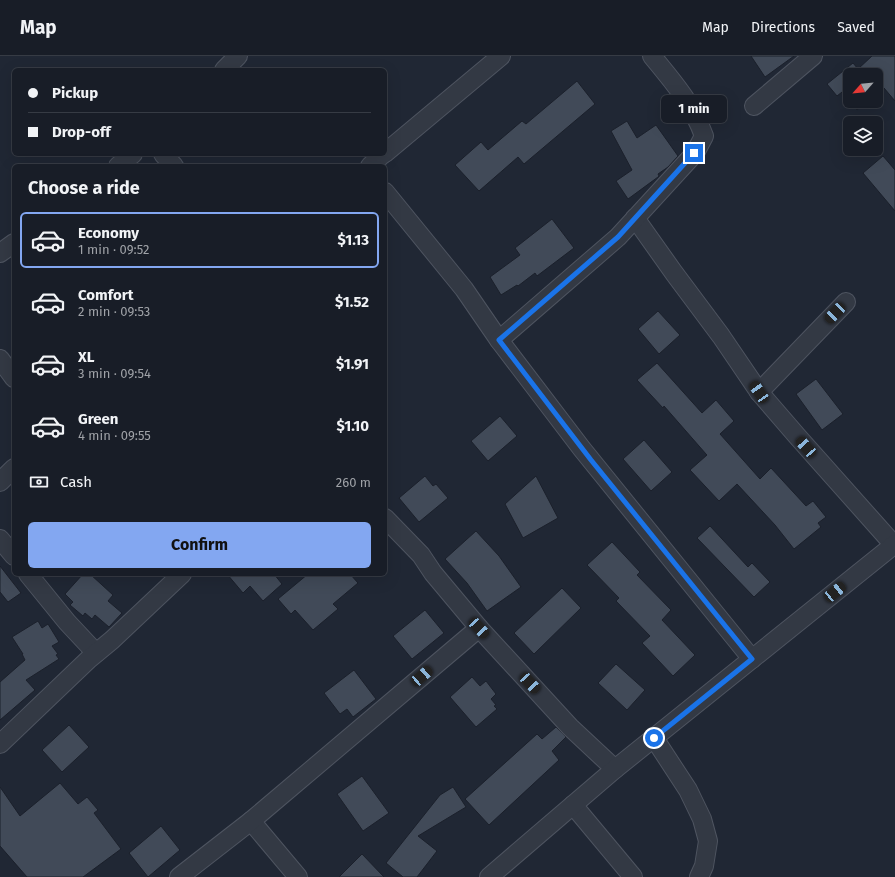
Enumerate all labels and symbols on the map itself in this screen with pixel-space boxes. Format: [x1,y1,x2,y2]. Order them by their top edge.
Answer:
north arrow [843,68,883,108]
callout: 1 min [661,95,727,123]
route end [685,144,703,162]
car [822,300,848,326]
car [747,379,771,405]
car [794,434,818,460]
car [822,580,848,604]
car [466,615,492,641]
car [409,664,435,688]
car [517,670,543,696]
route start [645,729,663,747]

